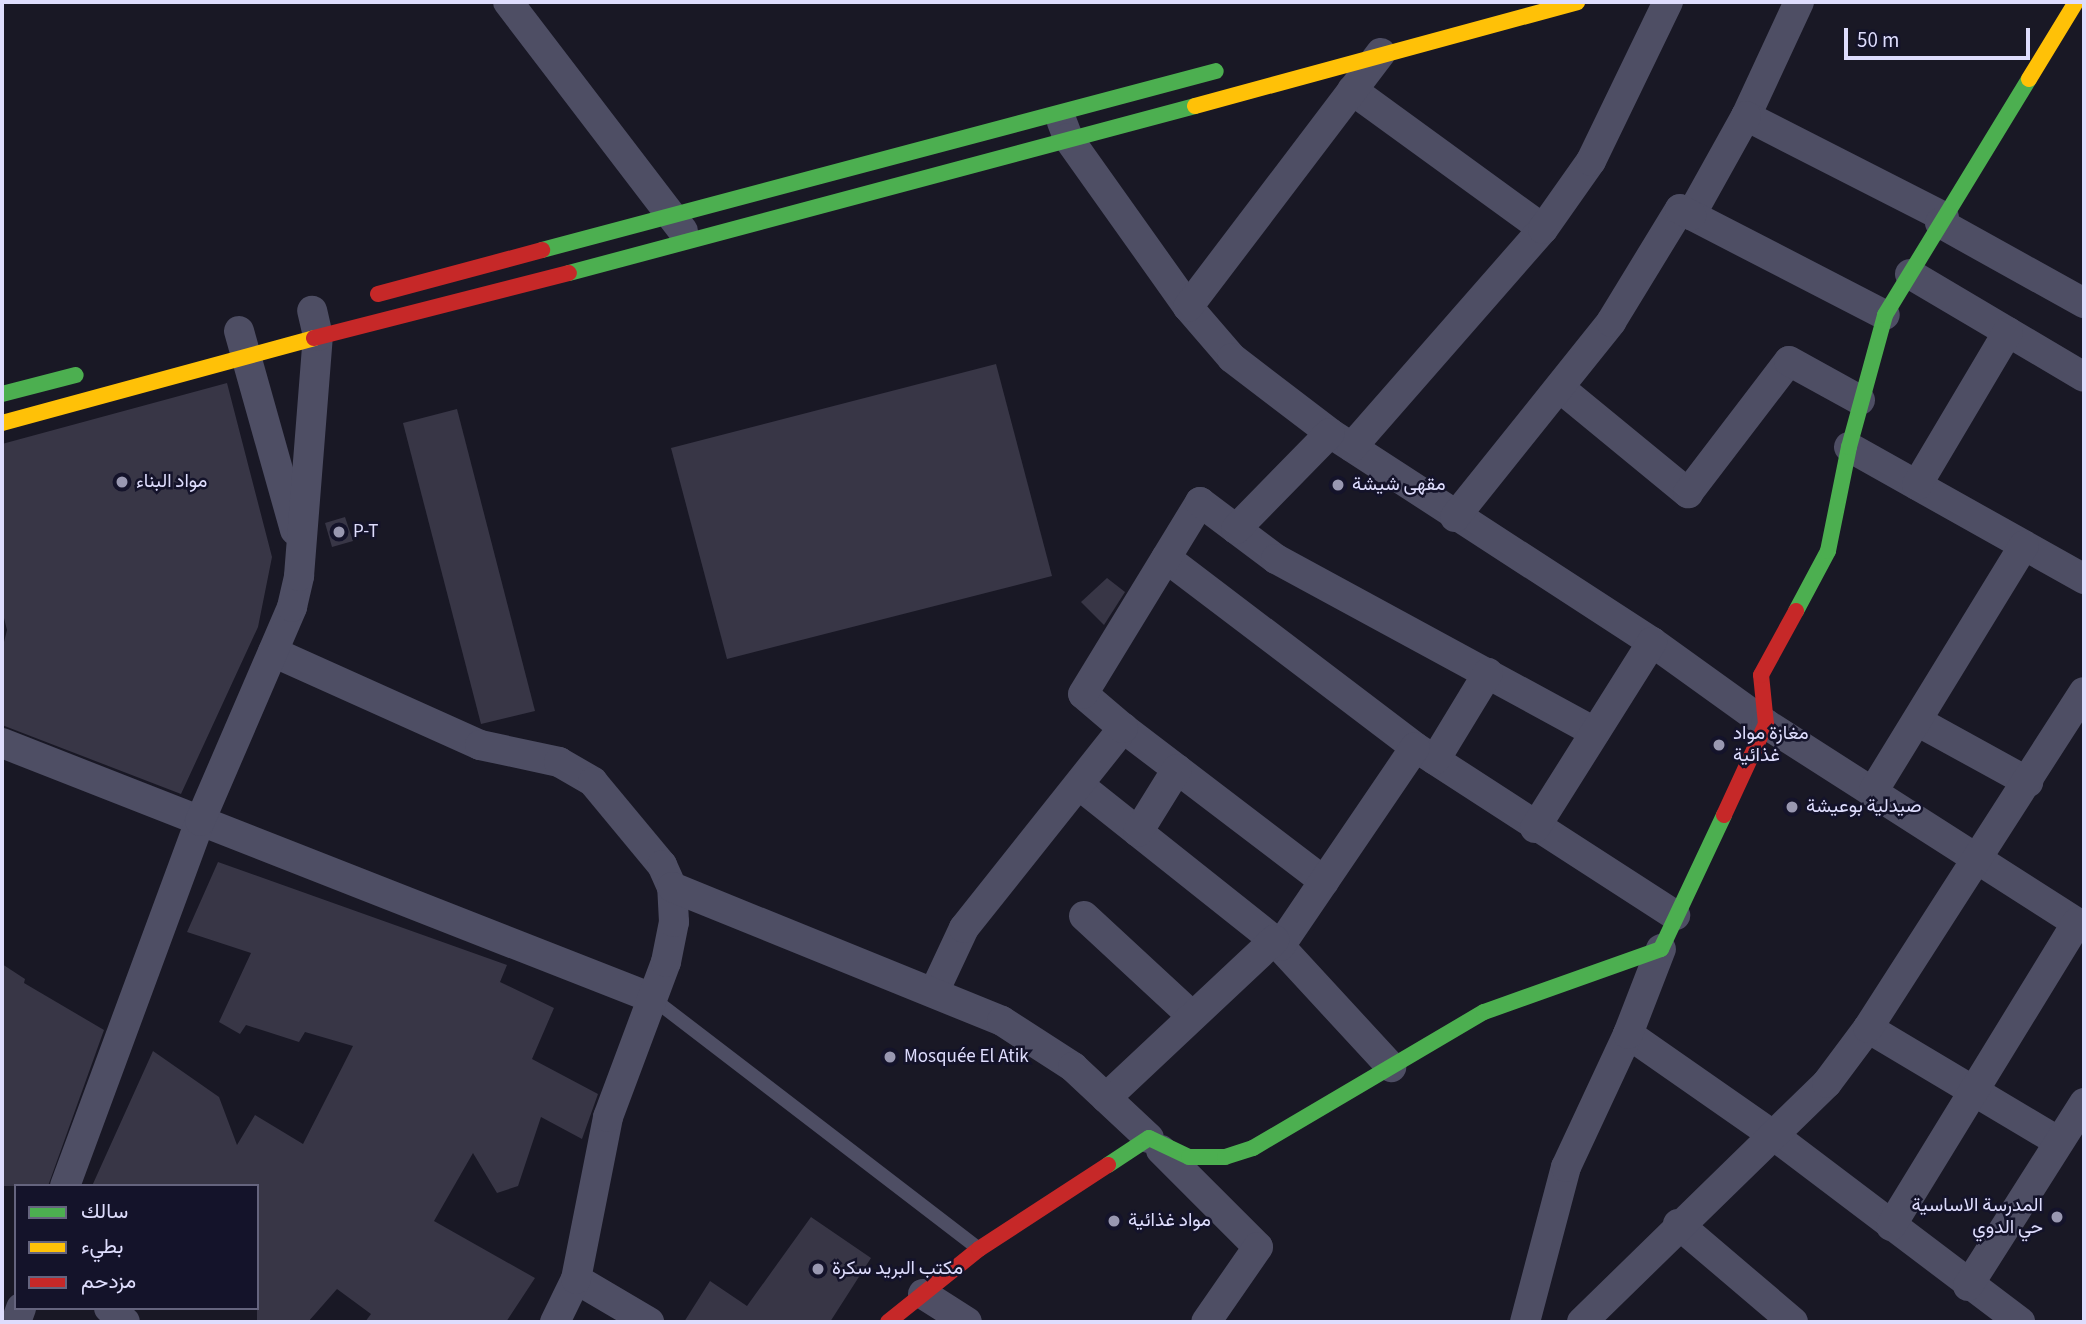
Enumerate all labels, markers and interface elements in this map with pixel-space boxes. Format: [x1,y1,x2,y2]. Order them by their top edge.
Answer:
scale bar [1848,14,2034,58]
text: 50 m [1857,25,1899,55]
place label: مواد البناء [136,471,207,493]
marker: مواد البناء [114,474,130,490]
place label: مقهى شيشة [1352,474,1446,496]
marker: مقهى شيشة [1330,477,1346,493]
place label: P-T [353,521,378,543]
marker: P-T [331,524,347,540]
place label: مغازة مواد غذائية [1733,723,1809,767]
marker: مغازة مواد غذائية [1711,737,1727,753]
place label: صيدلية بوعيشة [1806,796,1922,818]
marker: صيدلية بوعيشة [1784,799,1800,815]
place label: Mosquée El Atik [904,1046,1029,1068]
marker: Mosquée El Atik [882,1049,898,1065]
legend [14,1184,259,1310]
place label: المدرسة الاساسية حي الدوي [1912,1195,2043,1239]
text: سالك [81,1196,128,1226]
marker: المدرسة الاساسية حي الدوي [2049,1209,2065,1225]
place label: مواد غذائية [1128,1210,1211,1232]
marker: مواد غذائية [1106,1213,1122,1229]
text: بطيء [81,1231,124,1261]
place label: مكتب البريد سكرة [832,1258,963,1280]
marker: مكتب البريد سكرة [810,1261,826,1277]
text: مزدحم [81,1266,136,1296]

